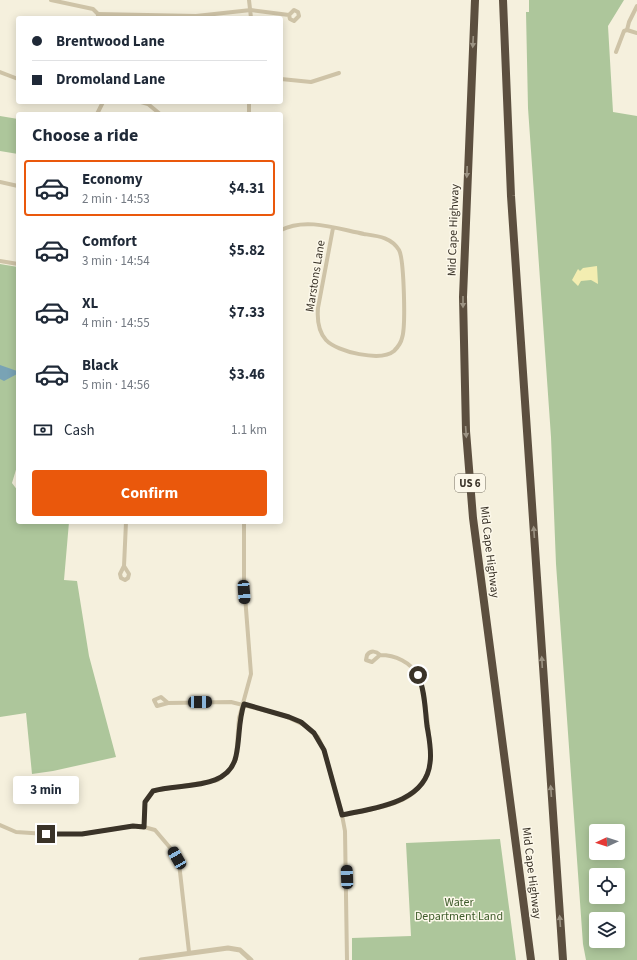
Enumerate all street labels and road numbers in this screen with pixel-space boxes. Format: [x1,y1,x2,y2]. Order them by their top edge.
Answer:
street label: Mid Cape Highway [443,183,464,276]
street label: Marstons Lane [301,239,330,313]
road number: US 6 [455,474,485,492]
street label: Mid Cape Highway [475,505,504,599]
street label: Mid Cape Highway [517,826,546,920]

